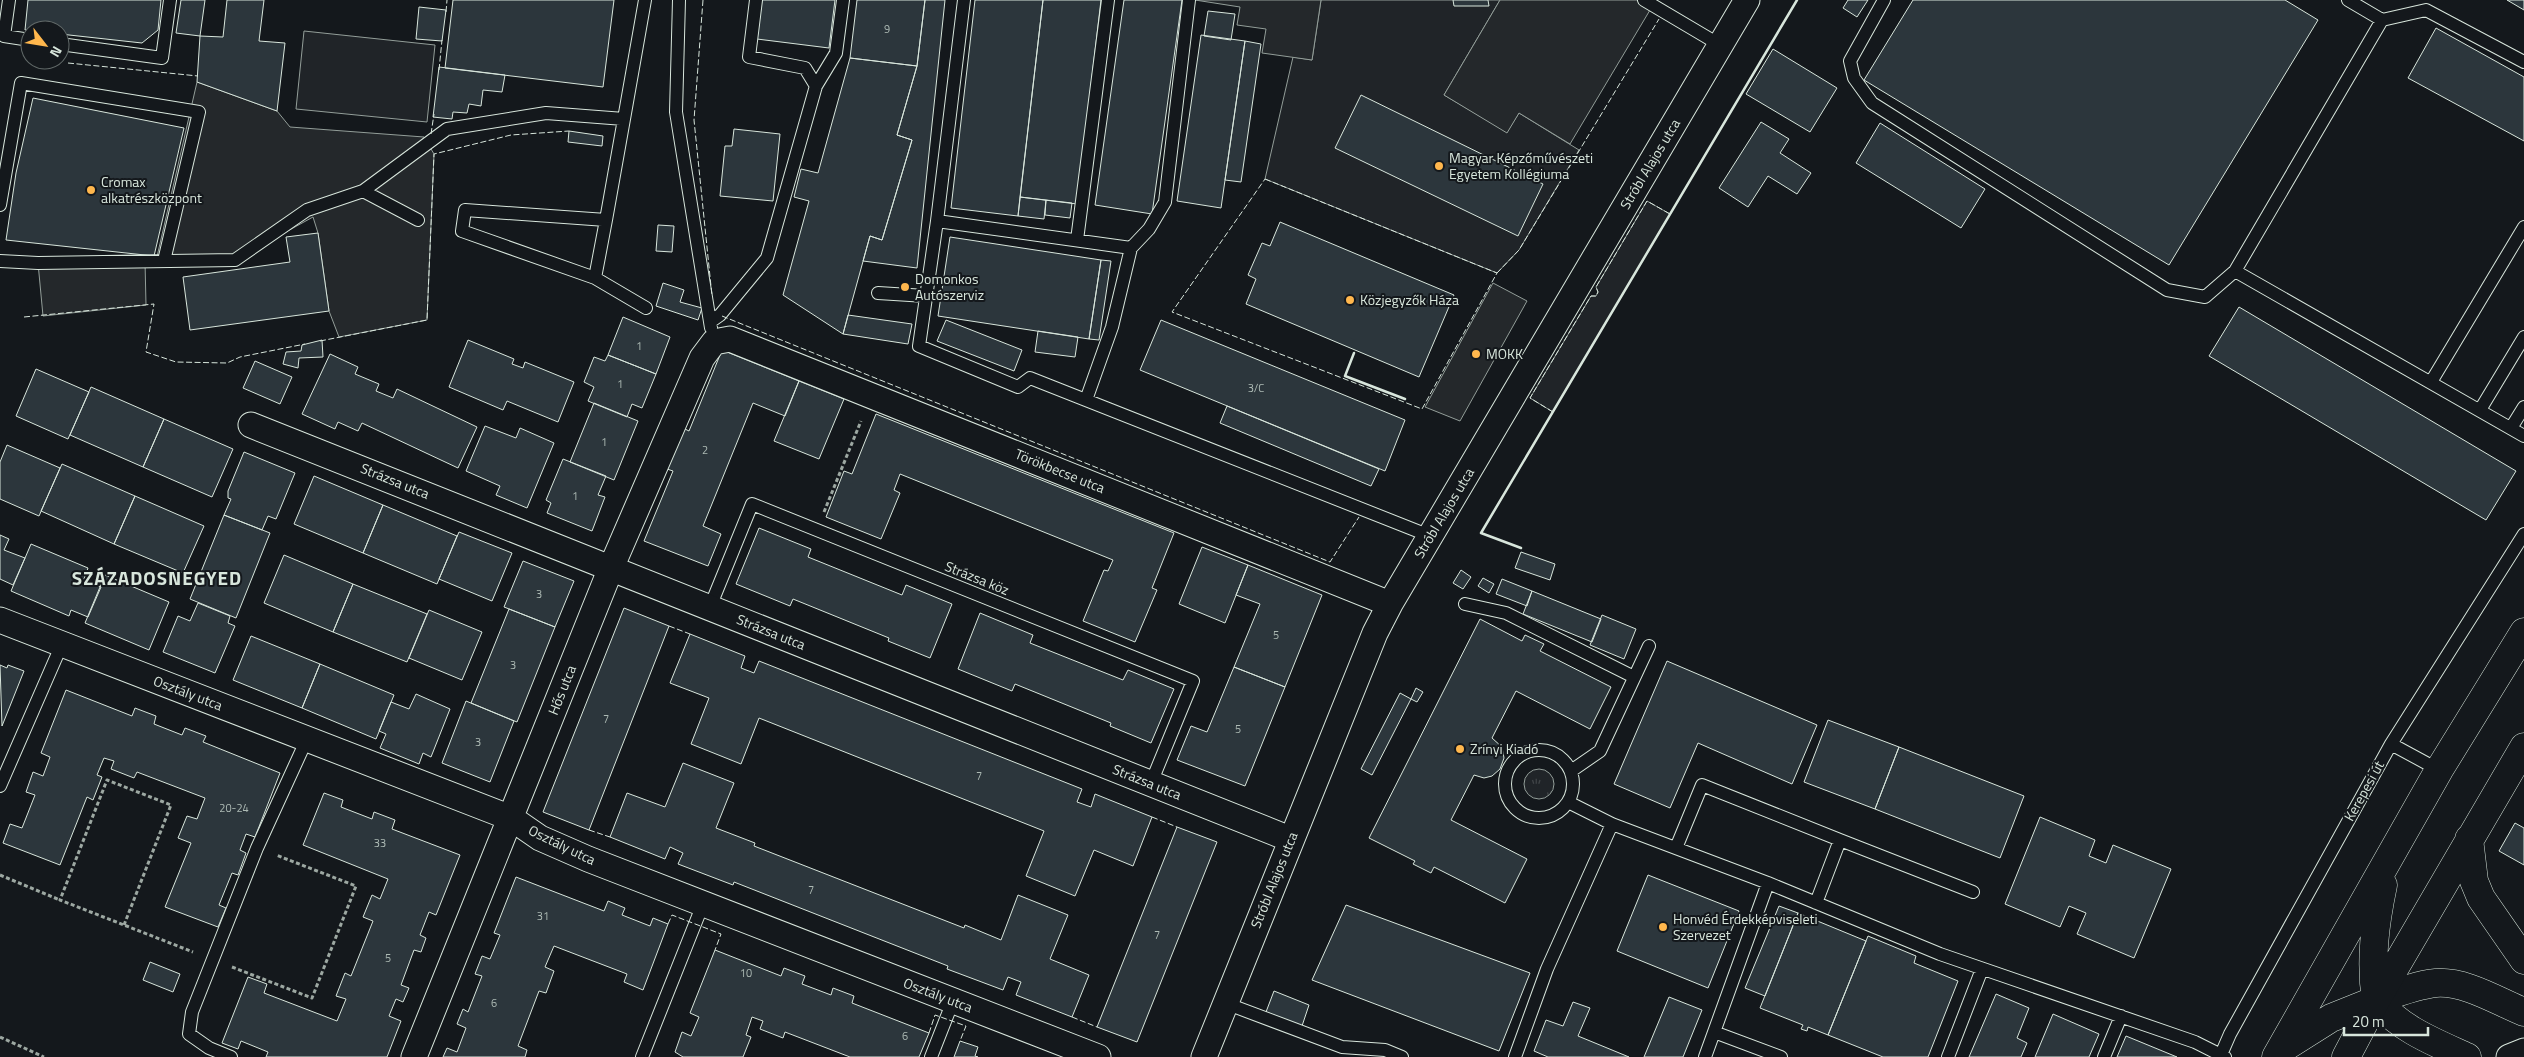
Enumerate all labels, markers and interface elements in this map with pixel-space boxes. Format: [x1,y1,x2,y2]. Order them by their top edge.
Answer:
north arrow [20,20,70,70]
house number: 9 [884,21,890,37]
text: N [45,42,68,62]
street label: Stróbl Alajos utca [1614,115,1685,213]
place label: Magyar Képzőművészeti Egyetem Kollégiuma [1449,147,1593,184]
marker: Magyar Képzőművészeti Egyetem Kollégiuma [1433,160,1445,172]
place label: Cromax alkatrészközpont [101,171,202,208]
marker: Cromax alkatrészközpont [85,184,97,196]
place label: Domonkos Autószerviz [915,268,984,305]
marker: Domonkos Autószerviz [899,281,911,293]
place label: Közjegyzők Háza [1360,289,1459,310]
marker: Közjegyzők Háza [1344,294,1356,306]
house number: 1 [636,338,642,354]
place label: MOKK [1486,343,1523,364]
marker: MOKK [1470,348,1482,360]
house number: 1 [617,376,623,392]
house number: 3/C [1248,380,1264,396]
house number: 1 [601,434,607,450]
house number: 2 [702,442,708,458]
street label: Törökbecse utca [1012,443,1108,498]
street label: Strázsa utca [358,457,433,504]
street label: Stróbl Alajos utca [1408,464,1479,562]
house number: 1 [572,488,578,504]
street label: Strázsa köz [942,555,1012,600]
district label: SZÁZADOSNEGYED [72,563,242,592]
house number: 3 [536,586,542,602]
street label: Strázsa utca [734,608,809,655]
house number: 5 [1273,627,1279,643]
house number: 3 [510,657,516,673]
street label: Hős utca [542,662,581,718]
street label: Osztály utca [151,670,226,715]
house number: 7 [603,711,609,727]
house number: 5 [1235,721,1241,737]
house number: 3 [475,734,481,750]
place label: Zrínyi Kiadó [1470,738,1539,759]
marker: Zrínyi Kiadó [1454,743,1466,755]
street label: Kerepesi út [2338,757,2389,825]
street label: Strázsa utca [1110,758,1185,805]
house number: 7 [976,768,982,784]
house number: 20-24 [219,800,249,816]
street label: Osztály utca [525,819,599,870]
street label: Stróbl Alajos utca [1245,828,1302,931]
house number: 33 [374,835,386,851]
house number: 7 [808,882,814,898]
house number: 31 [537,908,549,924]
place label: Honvéd Érdekképviseleti Szervezet [1673,908,1817,945]
marker: Honvéd Érdekképviseleti Szervezet [1657,921,1669,933]
house number: 7 [1154,927,1160,943]
house number: 5 [385,950,391,966]
house number: 10 [740,965,752,981]
street label: Osztály utca [901,972,976,1017]
house number: 6 [491,995,497,1011]
scale bar [2344,1004,2428,1036]
text: 20 m [2352,1010,2385,1033]
house number: 6 [902,1028,908,1044]

